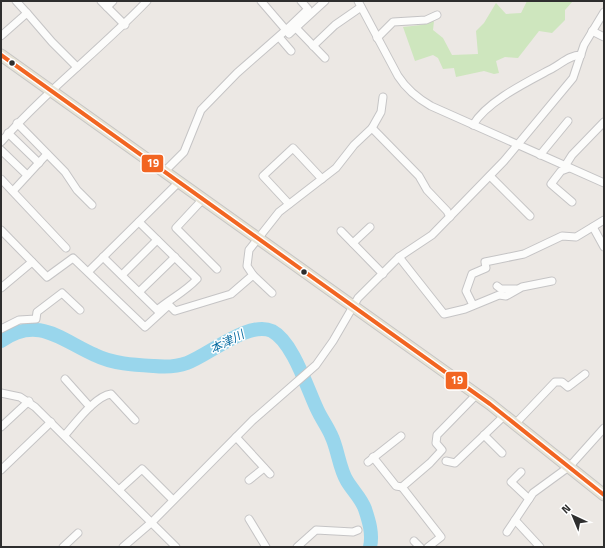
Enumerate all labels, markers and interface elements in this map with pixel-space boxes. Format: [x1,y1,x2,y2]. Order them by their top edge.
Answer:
unlabelled marker [7,58,17,68]
line badge: 19 [141,154,164,173]
text: 19 [147,155,159,171]
unlabelled marker [299,267,309,277]
water label: 本津川 [206,324,249,358]
line badge: 19 [445,371,468,390]
text: 19 [451,372,463,388]
north arrow [553,496,593,536]
text: N [558,500,574,517]

